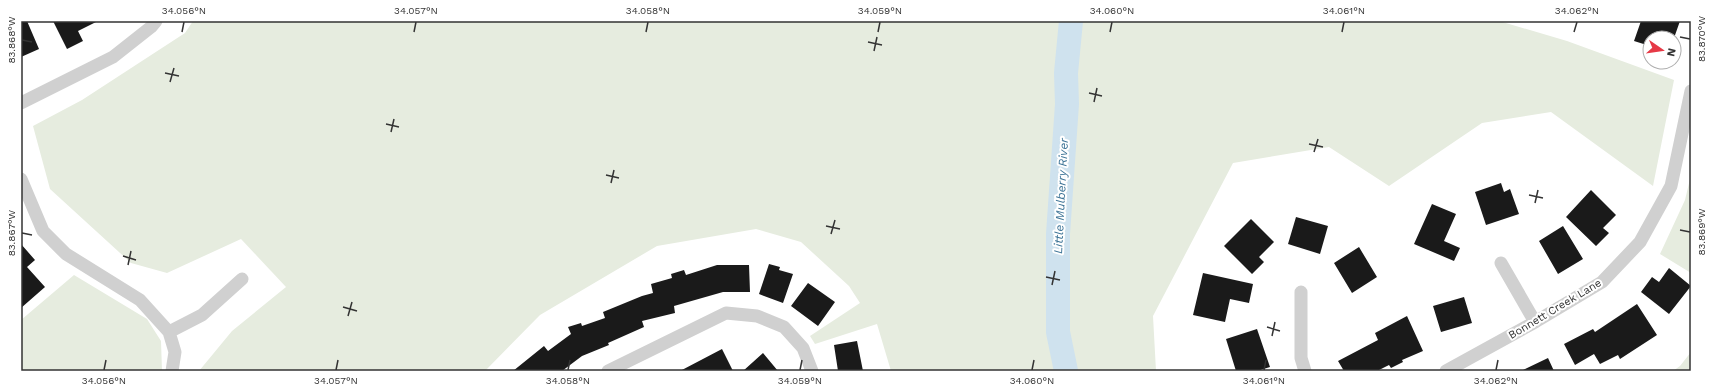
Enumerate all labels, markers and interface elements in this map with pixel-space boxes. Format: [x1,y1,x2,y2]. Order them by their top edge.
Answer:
text: 34.056°N [162,5,206,16]
text: 34.057°N [394,5,438,16]
text: 34.058°N [626,5,670,16]
text: 34.059°N [858,5,902,16]
text: 34.060°N [1090,5,1134,16]
text: 34.061°N [1323,5,1365,16]
text: 34.062°N [1555,5,1599,16]
text: 83.868°W [6,16,17,64]
text: 83.870°W [1696,16,1707,62]
north arrow [1642,30,1682,70]
text: N [1664,47,1679,58]
water label: Little Mulberry River [1051,136,1071,254]
text: 83.869°W [1696,208,1707,256]
text: 83.867°W [6,209,17,256]
street label: Bonnett Creek Lane [1506,276,1604,342]
text: 34.056°N [82,375,126,386]
text: 34.057°N [314,375,358,386]
text: 34.058°N [546,375,590,386]
text: 34.059°N [778,375,822,386]
text: 34.060°N [1010,375,1054,386]
text: 34.061°N [1243,375,1285,386]
text: 34.062°N [1474,375,1518,386]

